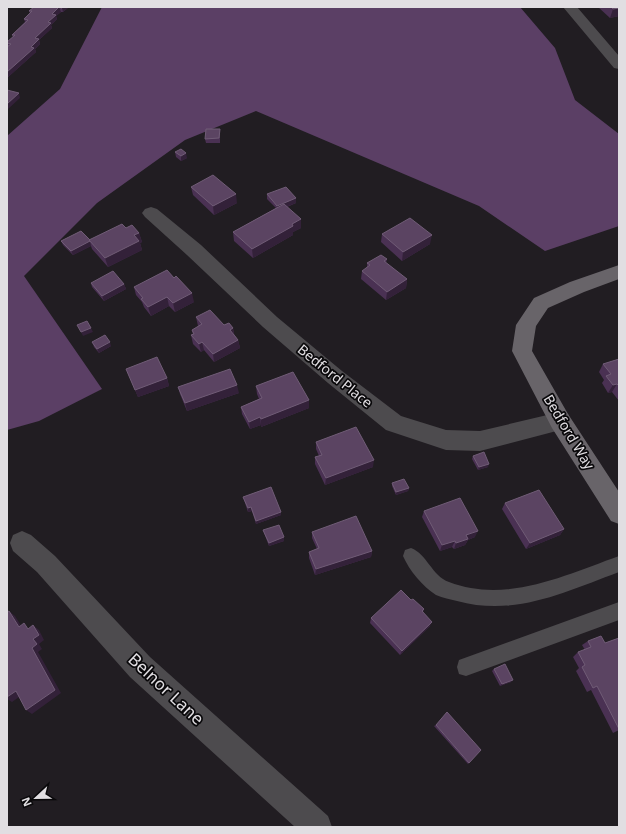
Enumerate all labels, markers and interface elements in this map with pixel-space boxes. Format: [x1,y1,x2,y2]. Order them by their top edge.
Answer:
street label: Bedford Place [294,340,377,412]
street label: Bedford Way [540,391,600,474]
street label: Belnor Lane [123,648,209,730]
north arrow [16,778,56,818]
text: N [18,795,35,809]

